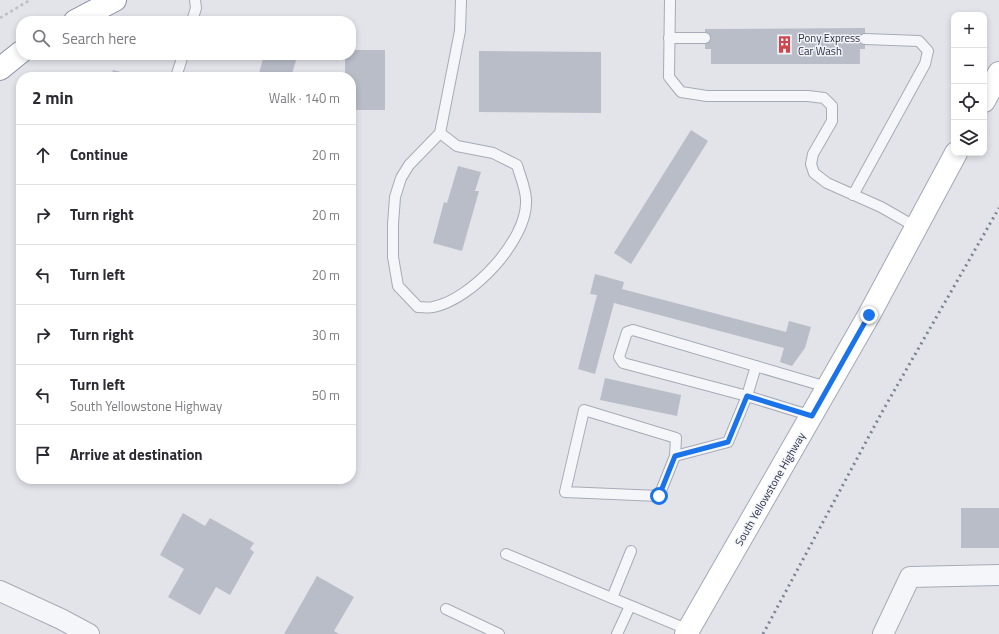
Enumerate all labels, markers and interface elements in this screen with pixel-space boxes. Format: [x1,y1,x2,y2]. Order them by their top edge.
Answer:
map controls [951,12,987,156]
button: + [951,12,987,48]
search box [16,16,356,60]
icon: search [30,27,52,49]
text: Search here [62,27,136,50]
place label: Pony Express Car Wash [798,30,860,59]
building icon: Pony Express Car Wash [775,34,795,54]
button: − [951,48,987,84]
button: locate [951,84,987,120]
text: 2 min [32,85,73,111]
text: Walk · 140 m [269,88,340,108]
button: layers [951,120,987,156]
text: Continue [70,143,128,166]
icon: ahead [32,144,54,166]
text: 20 m [312,145,340,165]
text: Turn right [70,203,134,226]
icon: right [32,204,54,226]
text: 20 m [312,205,340,225]
text: Turn left [70,263,125,286]
icon: left [32,264,54,286]
text: 20 m [312,265,340,285]
route end [860,306,878,324]
text: Turn right [70,323,134,346]
icon: right [32,324,54,346]
text: 30 m [312,325,340,345]
text: Turn left [70,373,125,396]
icon: left [32,384,54,406]
text: 50 m [312,385,340,405]
text: South Yellowstone Highway [70,396,222,416]
street label: South Yellowstone Highway [731,429,809,549]
text: Arrive at destination [70,443,203,466]
icon: arrive [32,444,54,466]
route start [650,487,668,505]

